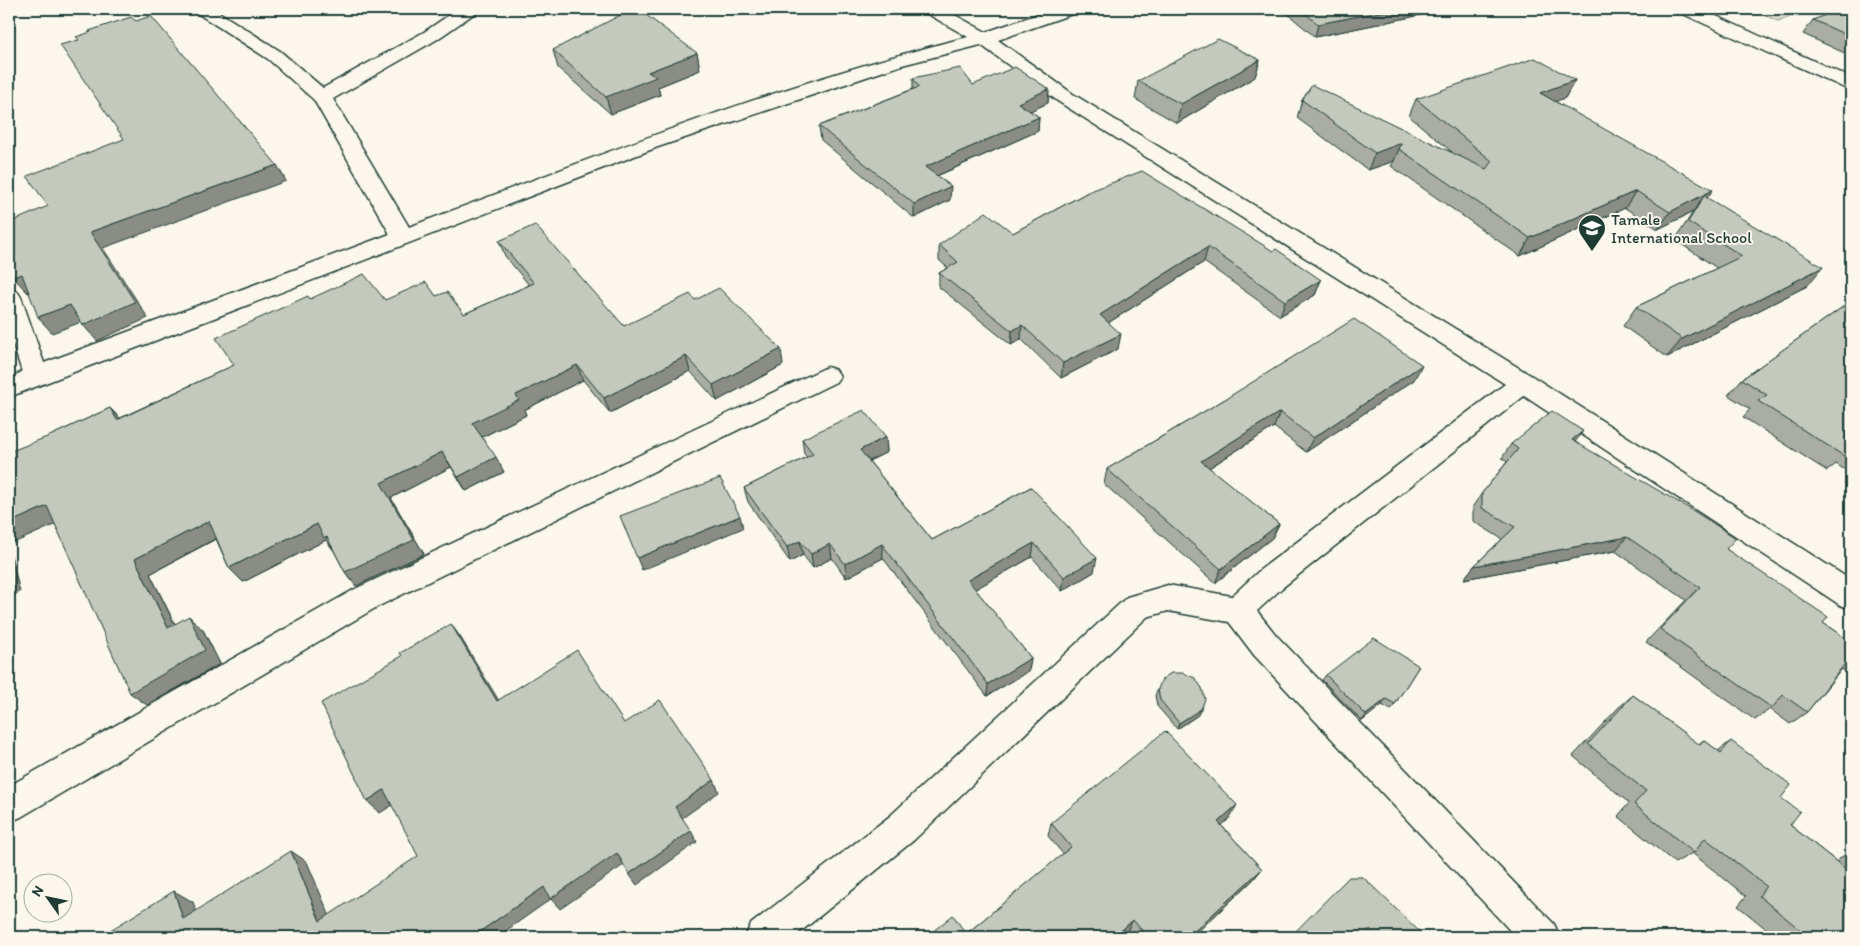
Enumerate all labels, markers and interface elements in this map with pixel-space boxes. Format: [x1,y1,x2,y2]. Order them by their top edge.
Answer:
place label: Tamale International School [1611,210,1752,247]
school or university icon: Tamale International School [1577,213,1607,252]
north arrow [22,874,72,924]
text: N [28,883,47,900]

